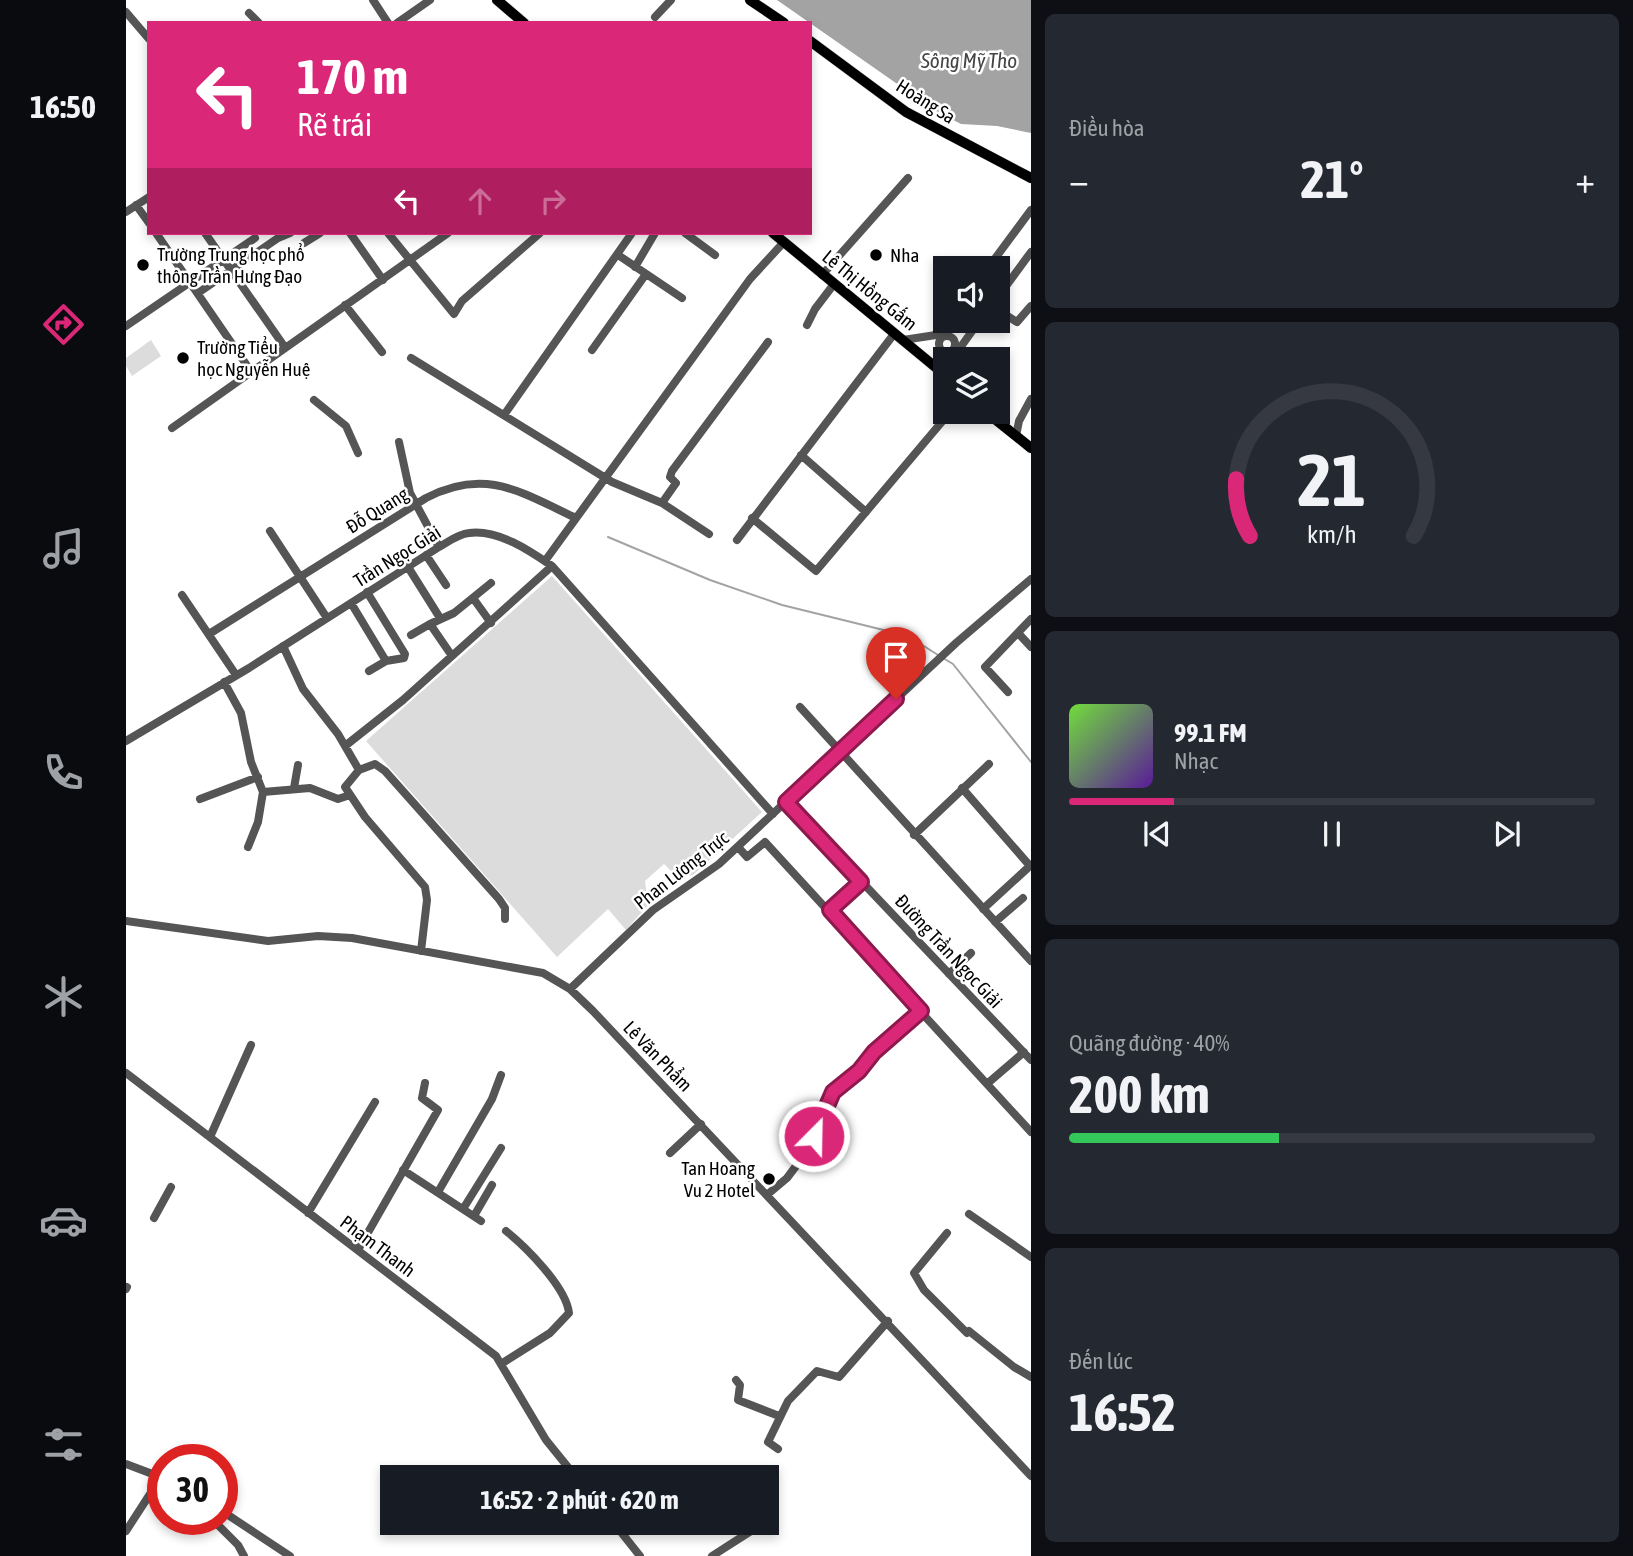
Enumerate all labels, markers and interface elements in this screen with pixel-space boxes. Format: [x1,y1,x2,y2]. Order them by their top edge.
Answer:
text: 170 m [297,48,408,104]
water label: Sông Mỹ Tho [920,48,1017,72]
icon: left [182,49,273,140]
street label: Hoàng Sa [892,74,960,128]
text: 16:50 [30,88,96,125]
text: Rẽ trái [297,106,372,143]
text: Điều hòa [1069,115,1145,141]
text: 21° [1300,149,1364,209]
text: − [1069,158,1089,201]
text: + [1575,158,1595,201]
icon: left [388,182,426,220]
icon: ahead [461,182,499,220]
icon: right [534,182,572,220]
place label: Trường Trung học phổ thông Trần Hưng Đạo [157,243,305,287]
place label: Nha [890,244,919,266]
street label: Lê Thị Hồng Gấm [818,245,922,335]
marker: Nha [868,247,884,263]
map controls [933,256,1010,424]
button: sound [933,256,1010,333]
marker: Trường Trung học phổ thông Trần Hưng Đạo [135,257,151,273]
icon: directions [39,300,88,349]
place label: Trường Tiểu học Nguyễn Huệ [197,336,310,380]
button: layers [933,347,1010,424]
marker: Trường Tiểu học Nguyễn Huệ [175,350,191,366]
text: 21 [1298,438,1366,521]
street label: Đỗ Quang [342,482,413,538]
text: km/h [1307,519,1357,547]
street label: Trần Ngọc Giải [349,521,445,591]
icon: music [39,524,88,573]
pin [866,627,926,699]
icon: arrive [877,638,915,676]
text: 99.1 FM [1174,718,1247,748]
icon: phone [39,748,88,797]
text: Nhạc [1174,748,1218,774]
icon: previous [1138,815,1176,853]
icon: pause [1313,815,1351,853]
icon: next [1488,815,1526,853]
street label: Phan Lương Trực [629,826,733,914]
street label: Đường Trần Ngọc Giải [891,890,1007,1012]
icon: climate [39,972,88,1021]
street label: Lê Văn Phẩm [619,1016,697,1096]
text: Quãng đường · 40% [1069,1030,1230,1056]
text: 200 km [1069,1064,1210,1124]
position arrow [777,1099,851,1173]
place label: Tan Hoang Vu 2 Hotel [681,1157,756,1201]
marker: Tan Hoang Vu 2 Hotel [761,1171,777,1187]
icon: car [39,1196,88,1245]
street label: Phạm Thanh [336,1211,420,1281]
text: Đến lúc [1069,1348,1132,1374]
text: 16:52 [1069,1382,1176,1442]
icon: filters [39,1420,88,1469]
speed limit sign: 30 [147,1444,238,1535]
text: 16:52 · 2 phút · 620 m [480,1485,679,1515]

